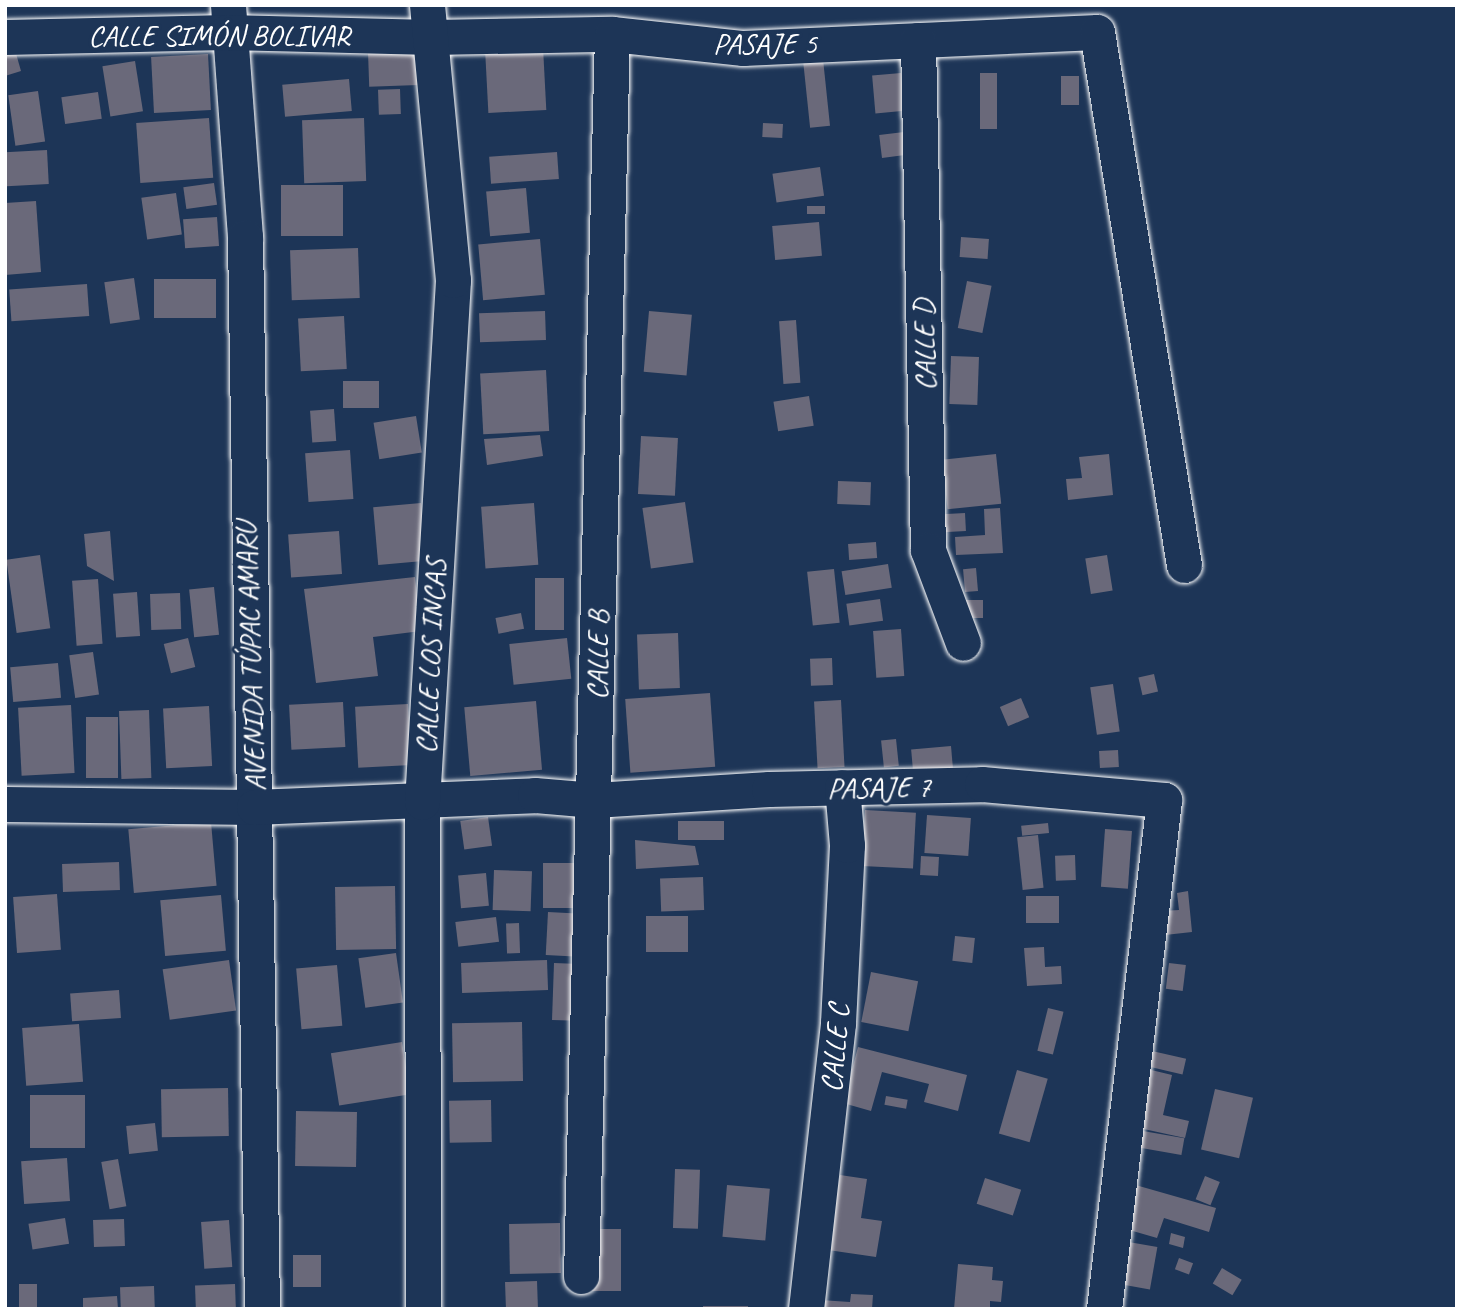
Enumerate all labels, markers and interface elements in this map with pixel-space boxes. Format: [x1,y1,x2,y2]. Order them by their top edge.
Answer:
street label: CALLE SIMÓN BOLIVAR [87,17,351,53]
street label: PASAJE 5 [713,25,817,61]
street label: CALLE D [905,299,943,391]
street label: AVENIDA TÚPAC AMARU [227,521,273,793]
street label: CALLE LOS INCAS [407,557,453,755]
street label: CALLE B [578,610,616,700]
street label: PASAJE 7 [827,768,931,806]
street label: CALLE C [813,1002,857,1094]

